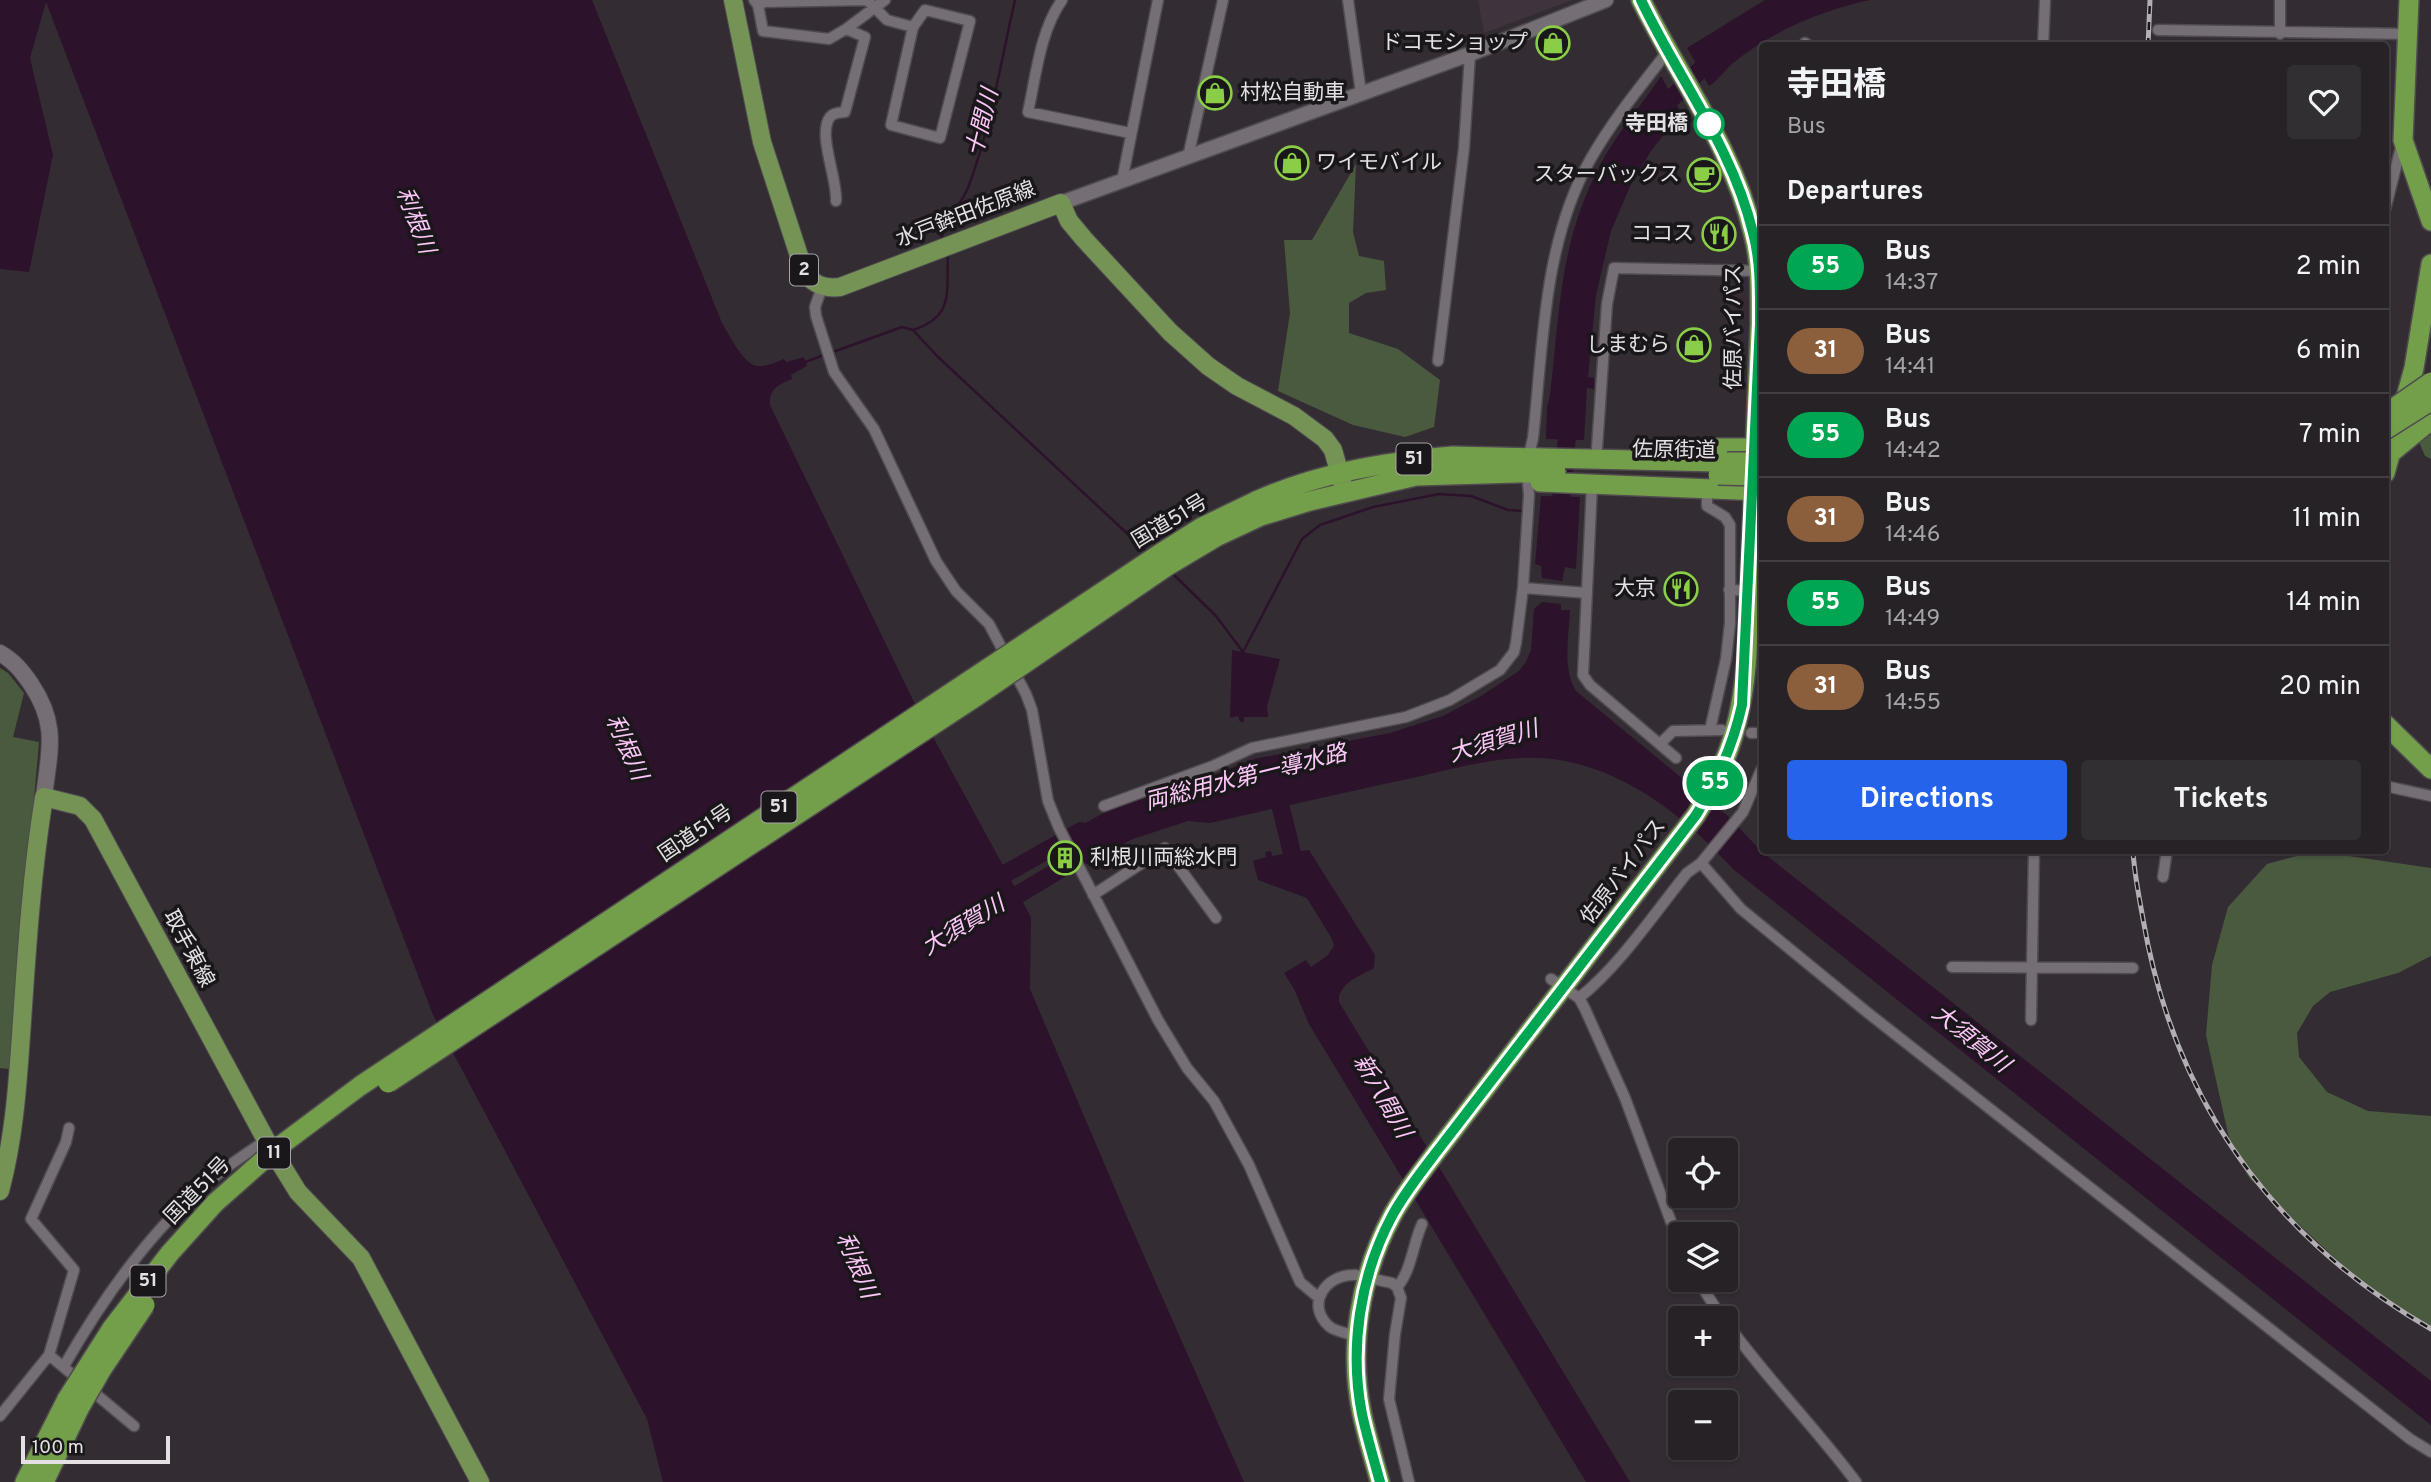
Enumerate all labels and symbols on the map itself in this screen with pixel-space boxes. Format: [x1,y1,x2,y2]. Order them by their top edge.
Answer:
shop icon: ドコモショップ [1534,24,1572,62]
place label: ドコモショップ [1381,30,1528,57]
shop icon: 村松自動車 [1196,74,1234,112]
place label: 村松自動車 [1240,80,1345,107]
water label: 十間川 [962,83,1007,160]
marker: 寺田橋 [1694,109,1724,139]
place label: 寺田橋 [1625,111,1688,138]
shop icon: ワイモバイル [1273,144,1311,182]
place label: ワイモバイル [1316,150,1442,177]
cafe icon: スターバックス [1685,156,1723,194]
place label: スターバックス [1534,162,1680,189]
street label: 水戸鉾田佐原線 [893,176,1039,254]
water label: 利根川 [388,184,441,261]
restaurant icon: ココス [1700,215,1738,253]
place label: ココス [1631,221,1694,248]
road number: 2 [790,254,818,286]
street label: 佐原バイパス [1721,264,1748,390]
shop icon: しまむら [1675,326,1713,364]
place label: しまむら [1586,332,1670,359]
street label: 佐原街道 [1632,437,1716,465]
road number: 51 [1396,444,1432,474]
street label: 国道51号 [1127,489,1213,555]
restaurant icon: 大京 [1662,570,1700,608]
place label: 大京 [1614,576,1656,603]
water label: 利根川 [598,711,653,788]
water label: 大須賀川 [1446,715,1545,770]
water label: 両総用水第一導水路 [1142,739,1352,818]
line badge: 55 [1684,760,1746,806]
road number: 51 [762,792,796,822]
street label: 国道51号 [654,799,738,869]
street label: 佐原バイパス [1575,814,1673,930]
building icon: 利根川両総水門 [1046,839,1084,877]
place label: 利根川両総水門 [1090,845,1237,872]
water label: 大須賀川 [917,889,1013,963]
street label: 取手東線 [156,906,220,992]
water label: 大須賀川 [1925,1000,2017,1082]
water label: 新八間川 [1345,1050,1418,1147]
road number: 11 [258,1138,290,1168]
street label: 国道51号 [159,1151,237,1231]
water label: 利根川 [828,1229,883,1306]
road number: 51 [130,1266,166,1296]
scale bar [21,1433,170,1465]

